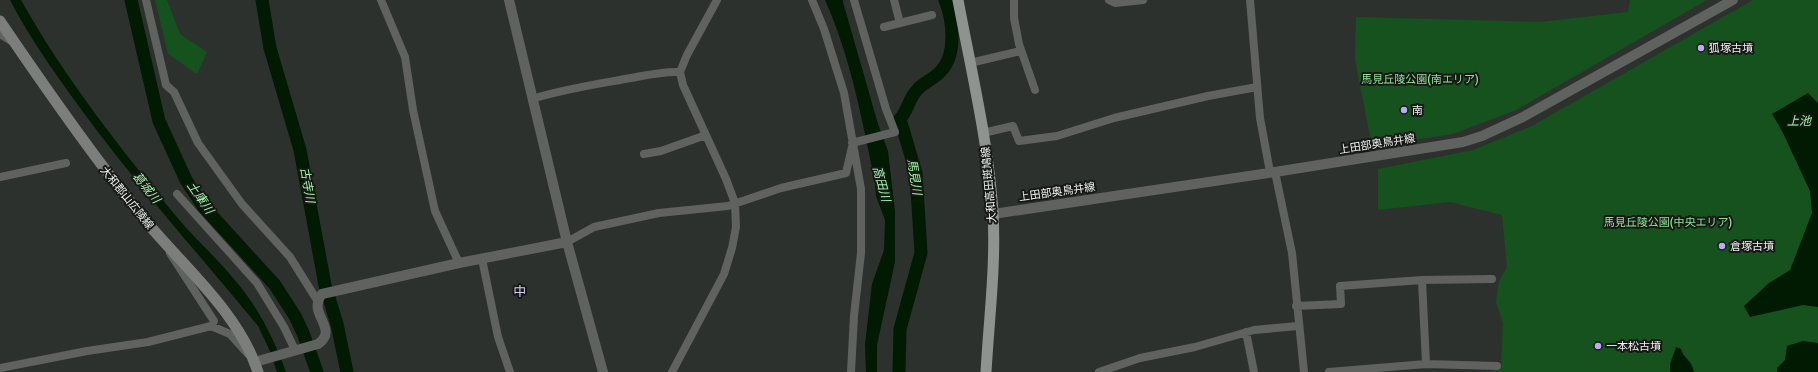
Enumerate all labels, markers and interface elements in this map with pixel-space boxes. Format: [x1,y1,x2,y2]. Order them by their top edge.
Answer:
place label: 狐塚古墳 [1709,42,1753,55]
marker: 狐塚古墳 [1696,43,1706,53]
park label: 馬見丘陵公園(南エリア) [1361,73,1479,86]
place label: 南 [1412,104,1423,117]
marker: 南 [1399,105,1409,115]
water label: 上池 [1787,114,1812,129]
street label: 上田部奥鳥井線 [1338,132,1416,156]
street label: 大和高田斑鳩線 [979,146,999,224]
water label: 馬見川 [904,158,925,198]
street label: 大和郡山広陵線 [98,164,156,232]
water label: 高田川 [869,165,893,205]
water label: 古寺川 [296,166,318,206]
water label: 葛城川 [129,169,164,208]
water label: 土庫川 [184,179,218,219]
street label: 上田部奥鳥井線 [1018,180,1096,204]
park label: 馬見丘陵公園(中央エリア) [1604,216,1732,229]
place label: 倉塚古墳 [1730,240,1774,253]
marker: 倉塚古墳 [1717,241,1727,251]
district label: 中 [513,284,527,300]
place label: 一本松古墳 [1606,340,1661,353]
marker: 一本松古墳 [1593,341,1603,351]

